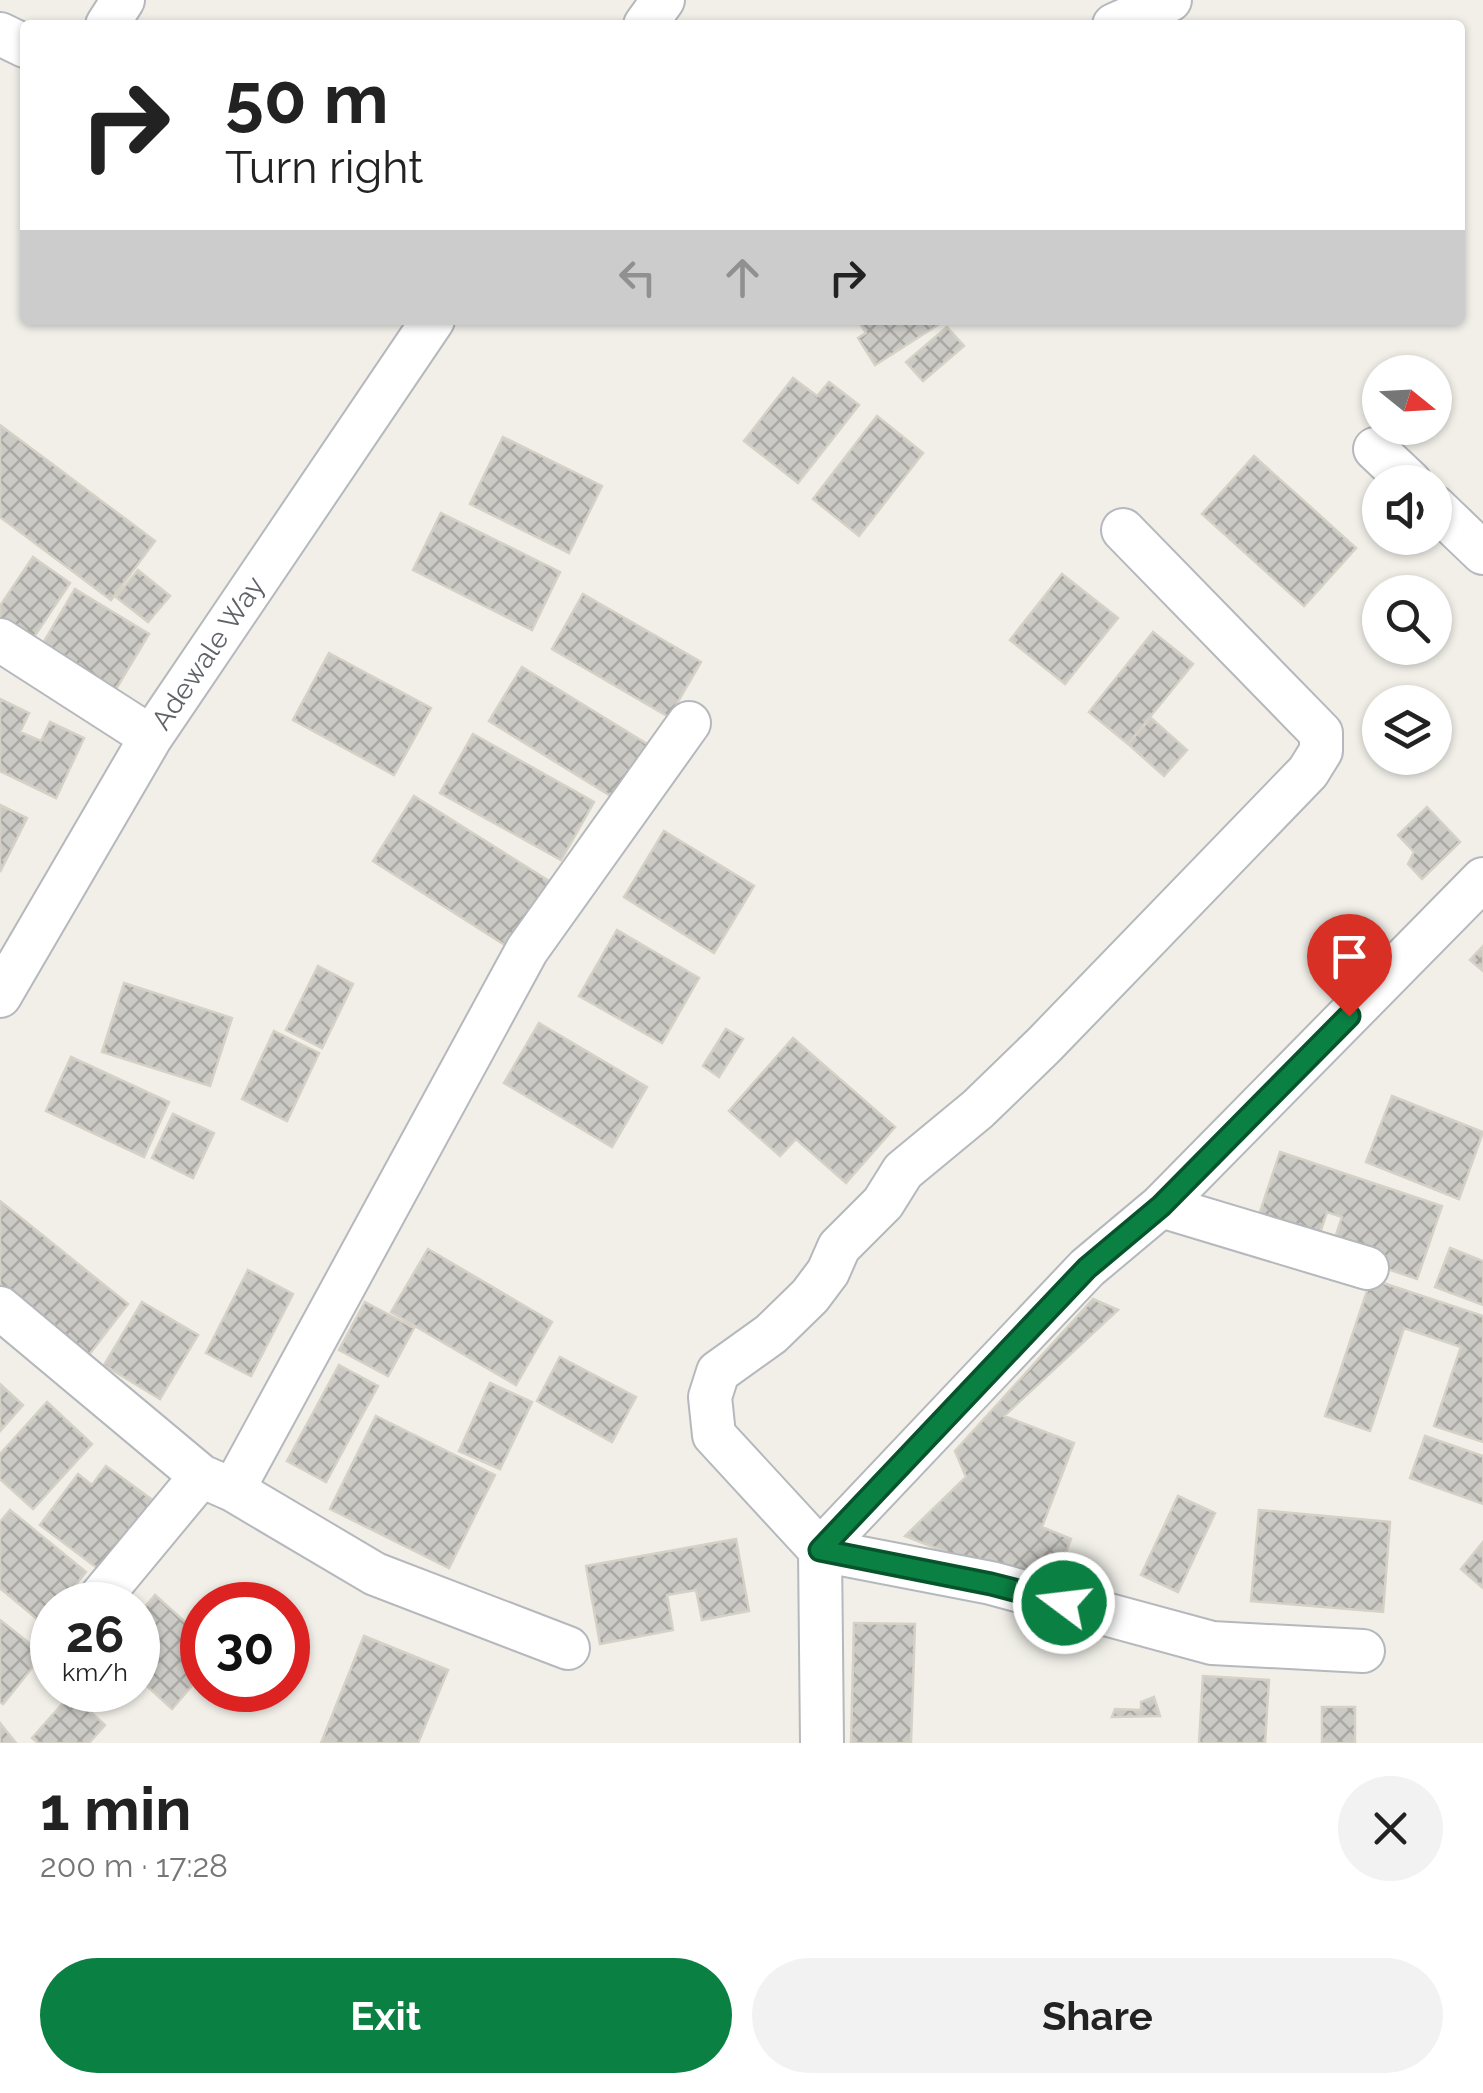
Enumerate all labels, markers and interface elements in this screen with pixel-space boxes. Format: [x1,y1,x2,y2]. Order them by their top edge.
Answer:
text: 50 m [225,57,389,139]
icon: right [60,60,190,190]
text: Turn right [225,141,423,194]
icon: left [610,250,665,305]
icon: ahead [715,250,770,305]
icon: right [820,250,875,305]
north arrow [1362,355,1452,445]
map controls [1362,355,1452,775]
button: sound [1362,465,1452,555]
street label: Adewale Way [145,570,271,736]
button: search [1362,575,1452,665]
button: layers [1362,685,1452,775]
pin [1307,914,1392,1017]
icon: arrive [1322,929,1377,984]
position arrow [1012,1551,1116,1655]
speed limit sign: 30 [180,1582,310,1712]
text: 26 [66,1605,124,1664]
text: km/h [62,1657,128,1687]
text: 1 min [40,1774,191,1844]
button: close [1338,1776,1443,1881]
text: 200 m · 17:28 [40,1847,228,1884]
button: Exit [40,1958,732,2073]
button: Share [752,1958,1443,2073]

